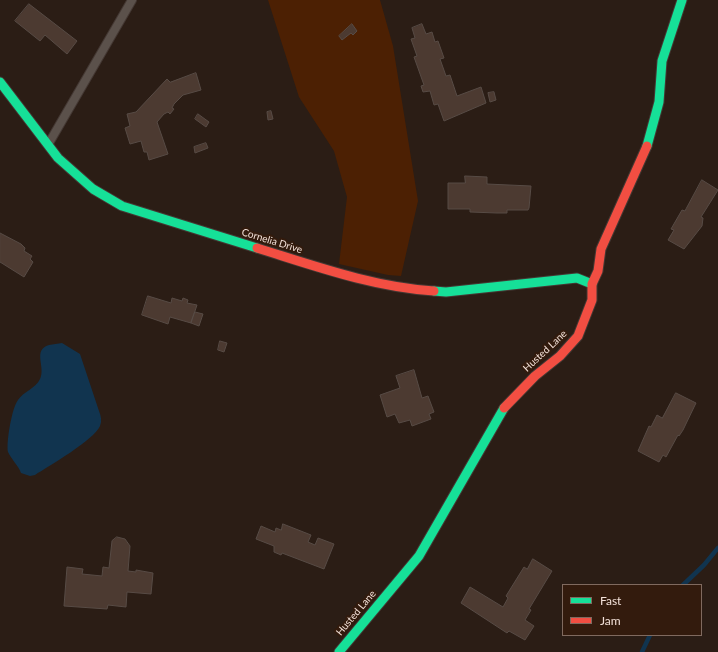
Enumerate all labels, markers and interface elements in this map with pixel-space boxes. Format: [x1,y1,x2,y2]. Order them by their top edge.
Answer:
street label: Cornelia Drive [240,226,304,256]
street label: Husted Lane [521,328,569,374]
legend [562,584,702,636]
street label: Husted Lane [334,588,378,638]
text: Fast [600,593,621,608]
text: Jam [600,613,621,628]

